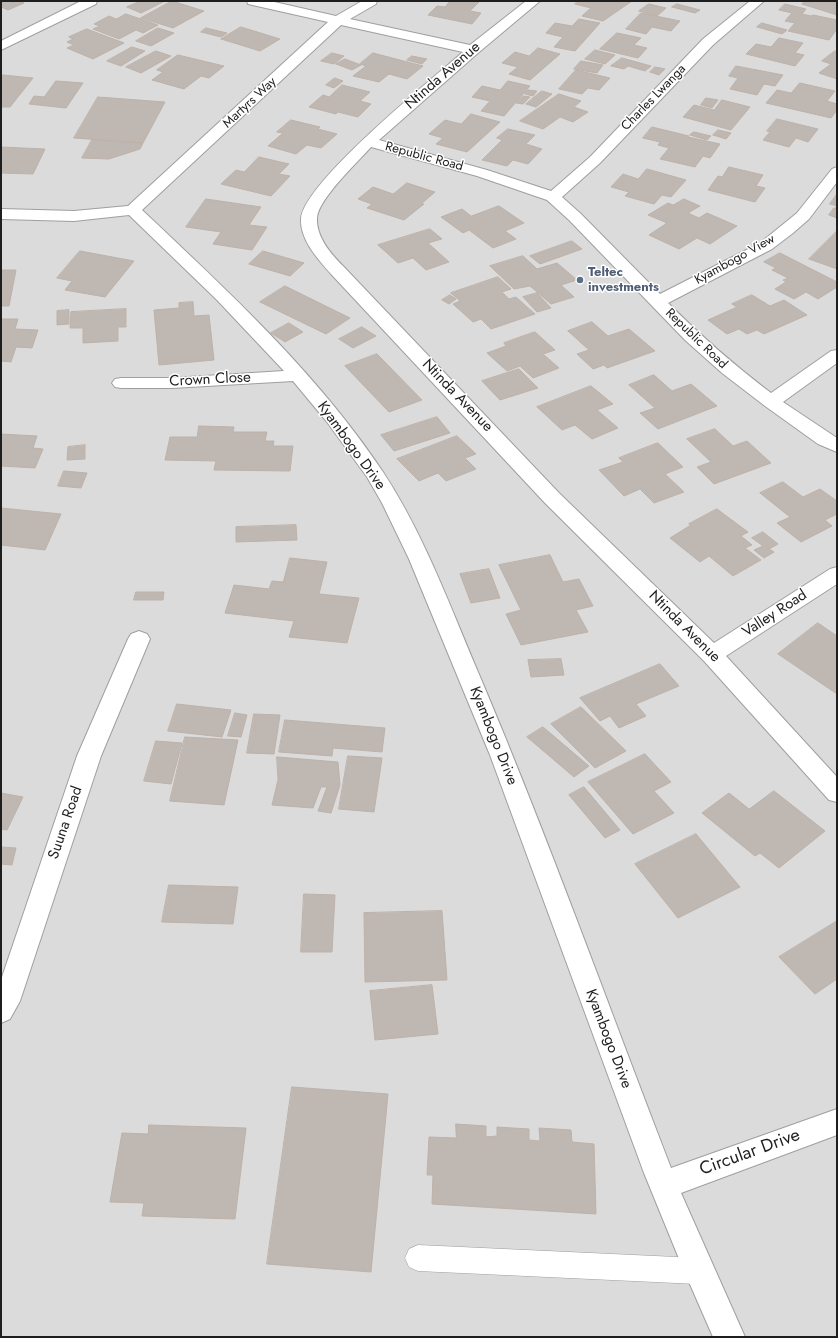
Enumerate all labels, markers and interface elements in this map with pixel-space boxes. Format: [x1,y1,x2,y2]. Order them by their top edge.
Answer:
street label: Ntinda Avenue [402,38,484,114]
street label: Charles Lwanga [619,62,689,134]
street label: Martyrs Way [220,74,280,132]
street label: Republic Road [383,139,465,175]
street label: Kyambogo View [692,232,778,288]
place label: Teltec investments [588,265,659,296]
marker: Teltec investments [575,275,585,285]
street label: Republic Road [662,306,730,372]
street label: Ntinda Avenue [418,356,496,436]
street label: Crown Close [169,369,251,391]
street label: Kyambogo Drive [313,398,389,494]
street label: Valley Road [739,586,811,642]
street label: Ntinda Avenue [644,587,724,667]
street label: Kyambogo Drive [465,684,521,788]
street label: Suuna Road [45,784,87,862]
street label: Kyambogo Drive [581,987,635,1091]
street label: Circular Drive [697,1125,803,1181]

